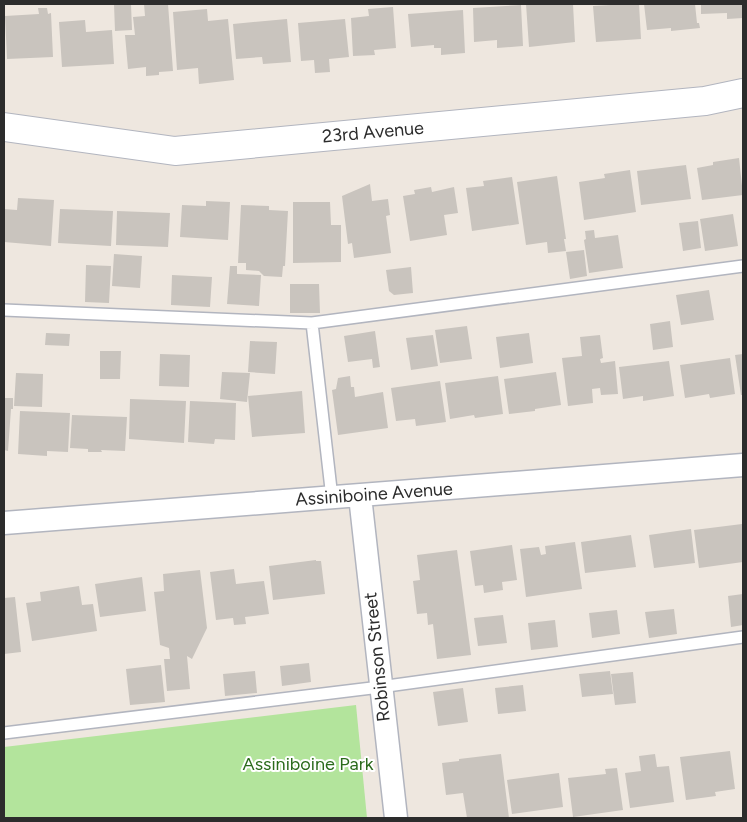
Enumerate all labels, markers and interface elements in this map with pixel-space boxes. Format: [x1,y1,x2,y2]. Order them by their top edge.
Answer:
street label: 23rd Avenue [321,117,425,147]
street label: Assiniboine Avenue [295,478,454,510]
street label: Robinson Street [359,591,395,723]
park label: Assiniboine Park [242,753,374,775]

